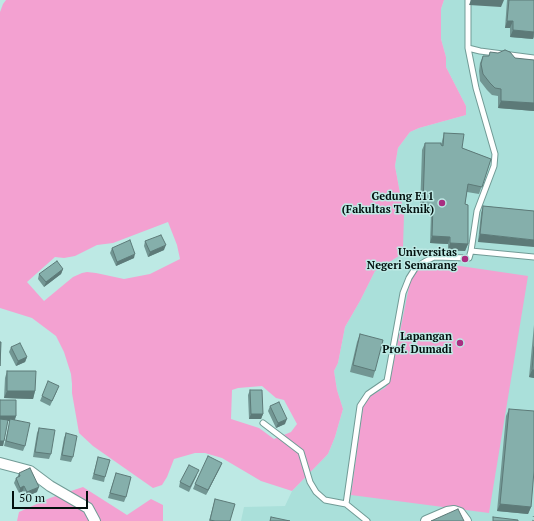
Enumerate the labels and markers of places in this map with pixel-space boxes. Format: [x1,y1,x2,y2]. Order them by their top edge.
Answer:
place label: Gedung E11 (Fakultas Teknik) [342,190,434,216]
marker: Gedung E11 (Fakultas Teknik) [437,198,447,208]
place label: Universitas Negeri Semarang [367,246,457,272]
marker: Universitas Negeri Semarang [460,254,470,264]
place label: Lapangan Prof. Dumadi [382,330,452,356]
marker: Lapangan Prof. Dumadi [455,338,465,348]

